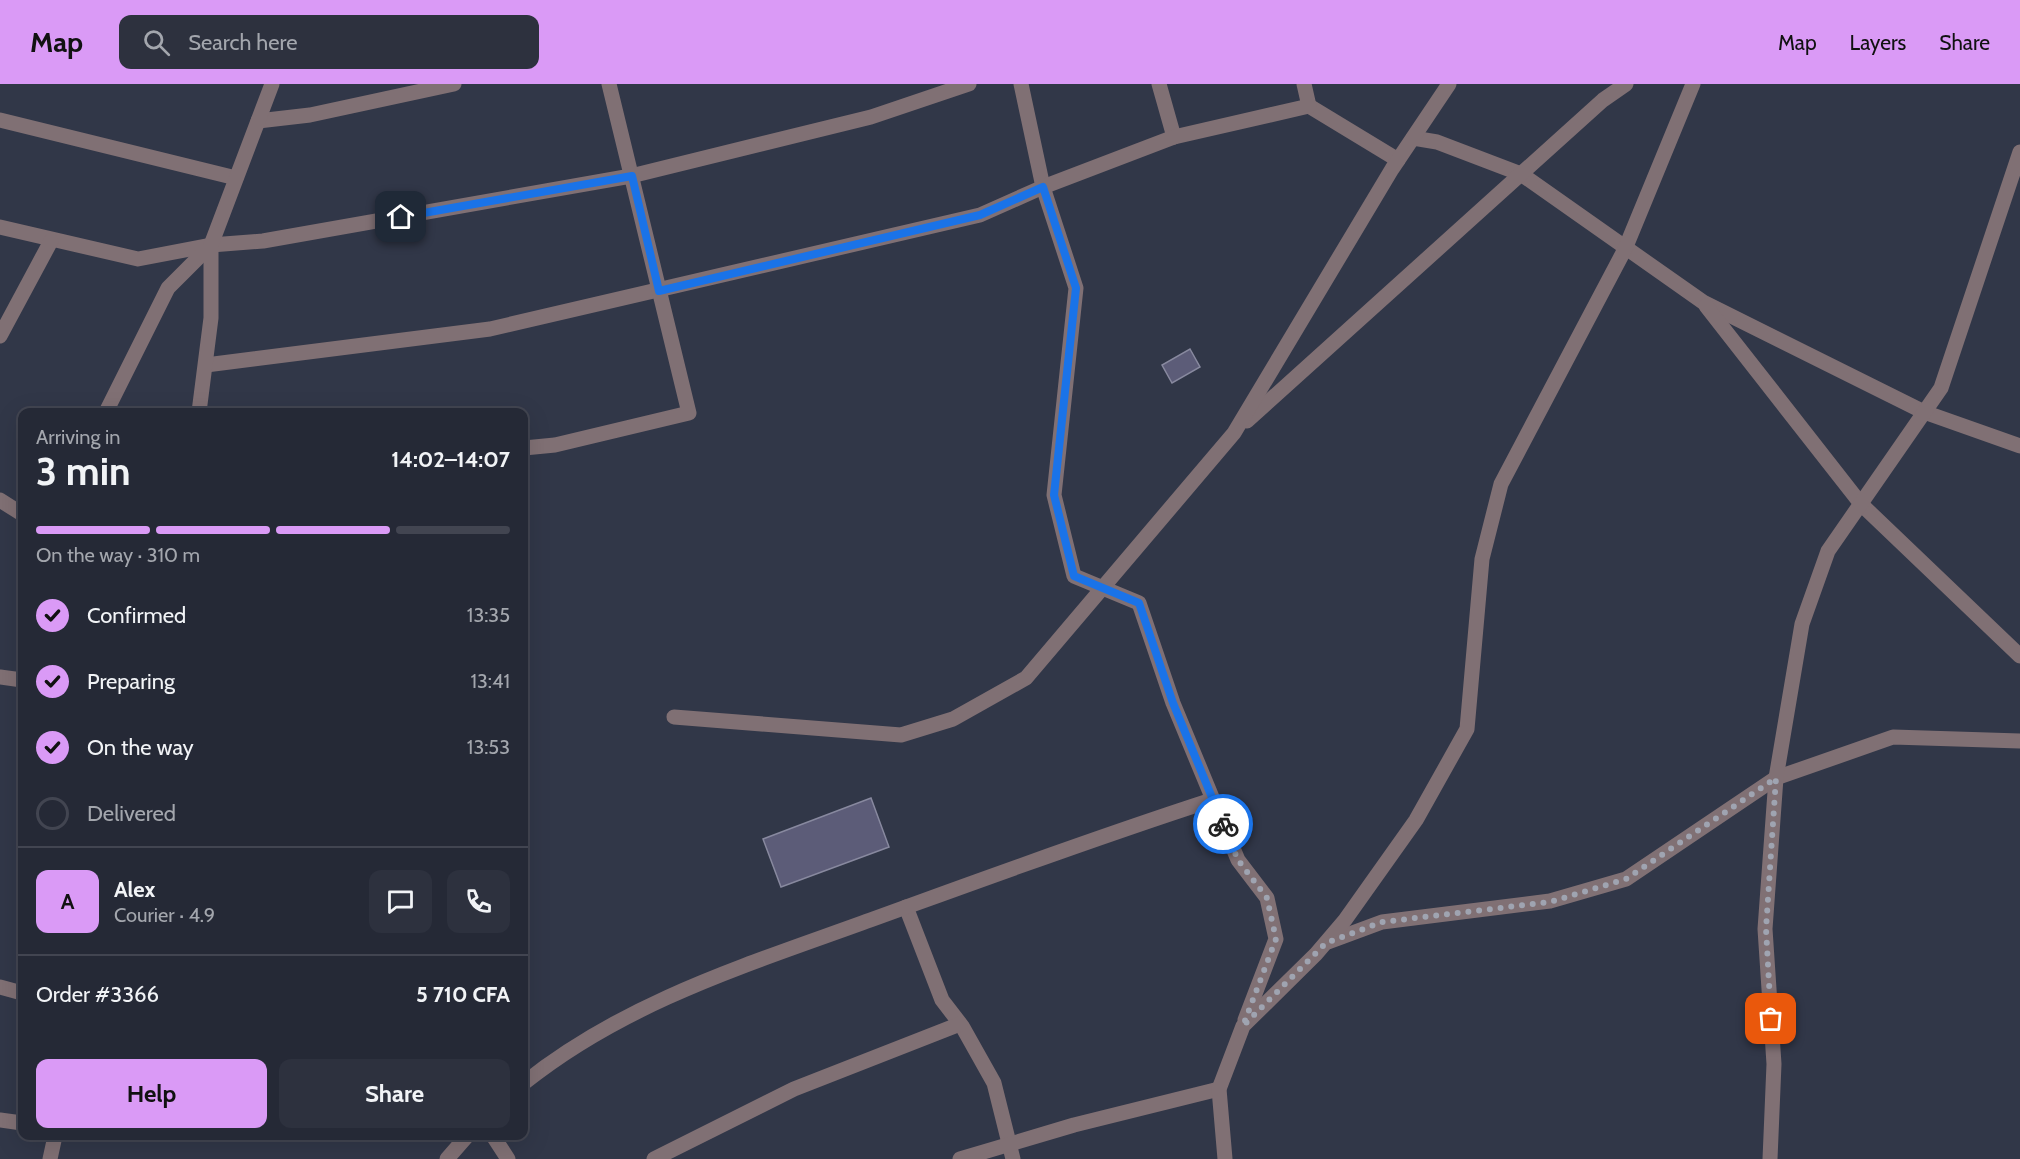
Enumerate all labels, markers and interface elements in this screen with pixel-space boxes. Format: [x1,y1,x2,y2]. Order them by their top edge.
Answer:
search box [119,15,539,69]
text: Map [30,25,83,59]
icon: search [140,26,173,59]
text: Search here [188,29,297,56]
text: Map [1778,30,1817,55]
text: Layers [1850,30,1906,55]
text: Share [1939,30,1990,55]
pin [375,191,426,242]
icon: home [384,200,417,233]
text: Arriving in [36,425,120,449]
text: 14:02–14:07 [391,446,510,473]
text: 3 min [36,447,131,495]
text: On the way · 310 m [36,543,200,567]
icon: check [36,599,69,632]
text: Confirmed [87,602,186,629]
text: 13:35 [467,603,510,627]
icon: check [36,665,69,698]
text: Preparing [87,668,175,695]
text: 13:41 [470,669,510,693]
icon: check [36,731,69,764]
text: On the way [87,734,194,761]
text: 13:53 [467,735,510,759]
courier [1193,794,1253,854]
text: Delivered [87,800,176,827]
icon: bike [1207,808,1240,841]
button: chat [369,870,432,933]
button: phone [447,870,510,933]
text: Alex [114,876,155,903]
text: A [61,888,74,915]
text: Courier · 4.9 [114,903,215,927]
text: Order #3366 [36,981,159,1008]
text: 5 710 CFA [416,981,510,1008]
pin [1745,993,1796,1044]
icon: bag [1754,1002,1787,1035]
button: Help [36,1059,267,1128]
button: Share [279,1059,510,1128]

